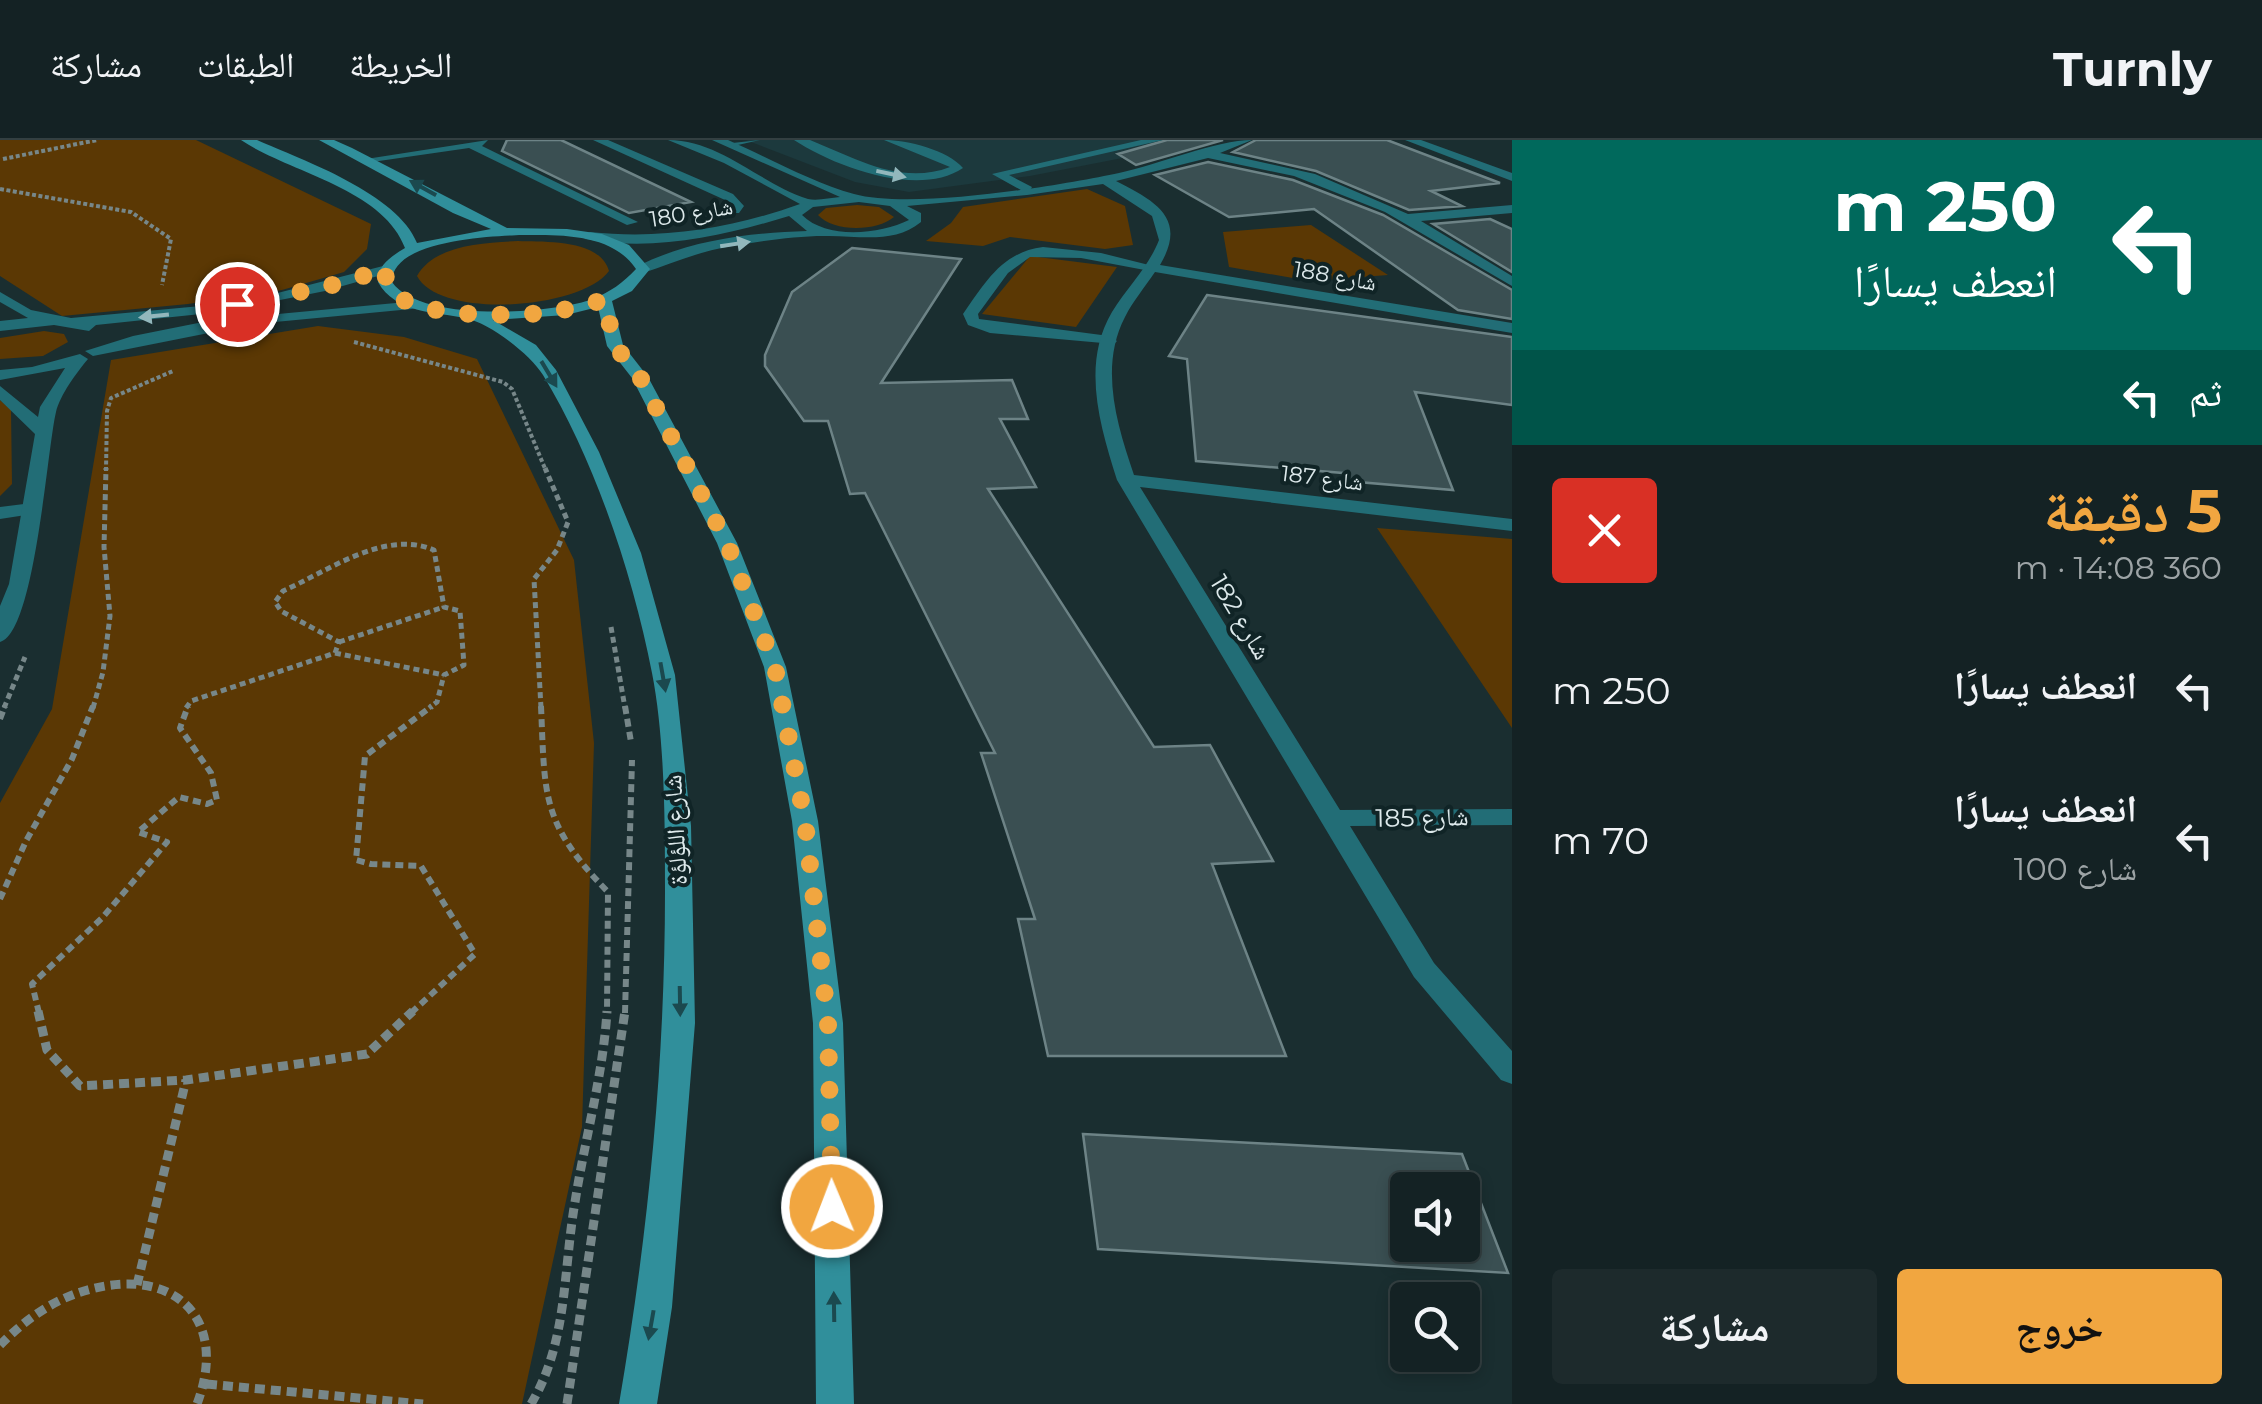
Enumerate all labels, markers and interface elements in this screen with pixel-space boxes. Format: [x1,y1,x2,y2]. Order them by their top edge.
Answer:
text: Turnly [2053,40,2212,98]
text: مشاركة [50,43,142,86]
text: الطبقات [197,43,294,86]
text: الخريطة [349,43,452,86]
text: 250 m [1833,163,2057,249]
one-way arrow [876,166,907,182]
one-way arrow [409,180,437,198]
icon: left [2092,180,2222,310]
street label: شارع 180 [647,193,735,233]
one-way arrow [720,235,751,251]
text: انعطف يسارًا [1854,253,2057,308]
street label: شارع 188 [1291,255,1379,297]
pin [195,262,280,347]
icon: arrive [210,277,265,332]
one-way arrow [138,308,170,324]
one-way arrow [540,360,557,388]
text: ثم [2189,369,2222,416]
icon: left [2114,370,2169,425]
street label: شارع 187 [1279,460,1365,496]
text: 5 دقيقة [2043,474,2222,547]
button: close [1552,478,1657,583]
text: 360 m · 14:08 [2015,548,2222,587]
street label: شارع 182 [1203,569,1278,665]
one-way arrow [656,662,671,693]
text: انعطف يسارًا [1954,662,2137,709]
icon: left [2167,663,2222,718]
text: 250 m [1552,667,1671,714]
street label: شارع اللؤلؤة [657,774,694,886]
text: انعطف يسارًا [1954,785,2137,832]
street label: شارع 185 [1375,801,1469,834]
icon: left [2167,813,2222,868]
text: 70 m [1552,817,1649,864]
text: شارع 100 [2014,849,2137,888]
one-way arrow [672,986,688,1018]
position arrow [780,1155,884,1259]
map controls [1390,1172,1480,1372]
button: sound [1390,1172,1480,1262]
button: مشاركة [1552,1269,1877,1384]
button: خروج [1897,1269,2222,1384]
button: search [1390,1282,1480,1372]
one-way arrow [826,1290,842,1322]
one-way arrow [643,1309,658,1341]

